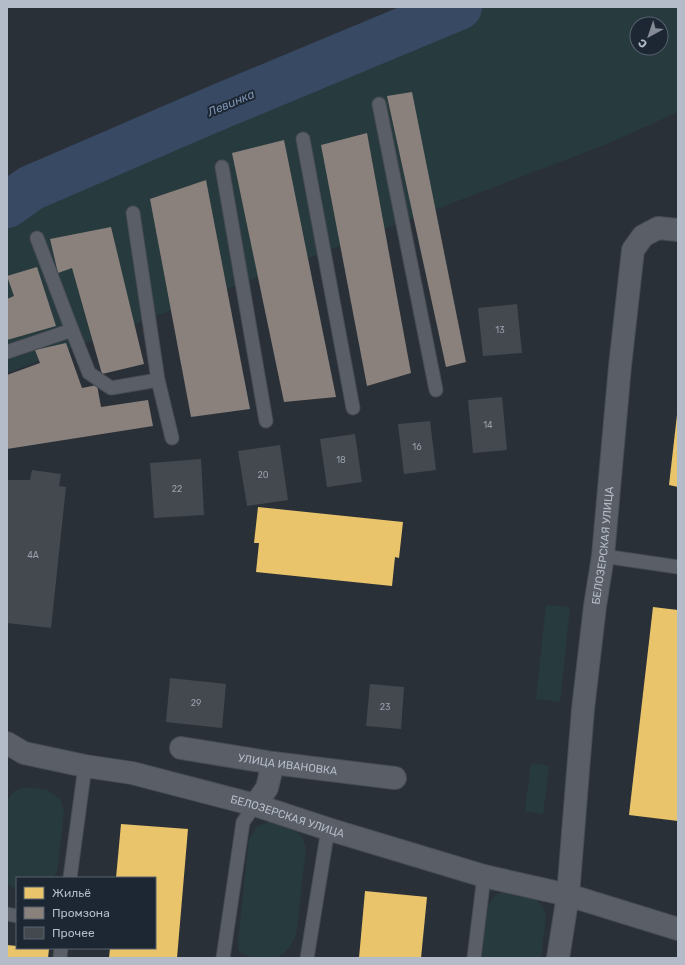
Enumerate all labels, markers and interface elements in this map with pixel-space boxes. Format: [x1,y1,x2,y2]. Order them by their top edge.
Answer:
north arrow [629,16,669,56]
text: С [636,36,650,51]
water label: Левинка [204,87,257,120]
house number: 13 [495,325,505,335]
house number: 14 [483,420,493,430]
house number: 16 [412,442,422,452]
house number: 18 [336,455,346,465]
house number: 20 [258,470,269,480]
house number: 22 [172,484,182,494]
street label: БЕЛОЗЕРСКАЯ УЛИЦА [589,485,616,606]
house number: 4А [27,550,39,560]
house number: 29 [191,698,201,708]
house number: 23 [380,702,390,712]
street label: УЛИЦА ИВАНОВКА [237,751,339,778]
street label: БЕЛОЗЕРСКАЯ УЛИЦА [229,793,346,841]
legend [16,877,156,949]
text: Жильё [52,886,91,900]
text: Промзона [52,906,110,920]
text: Прочее [52,926,95,940]

